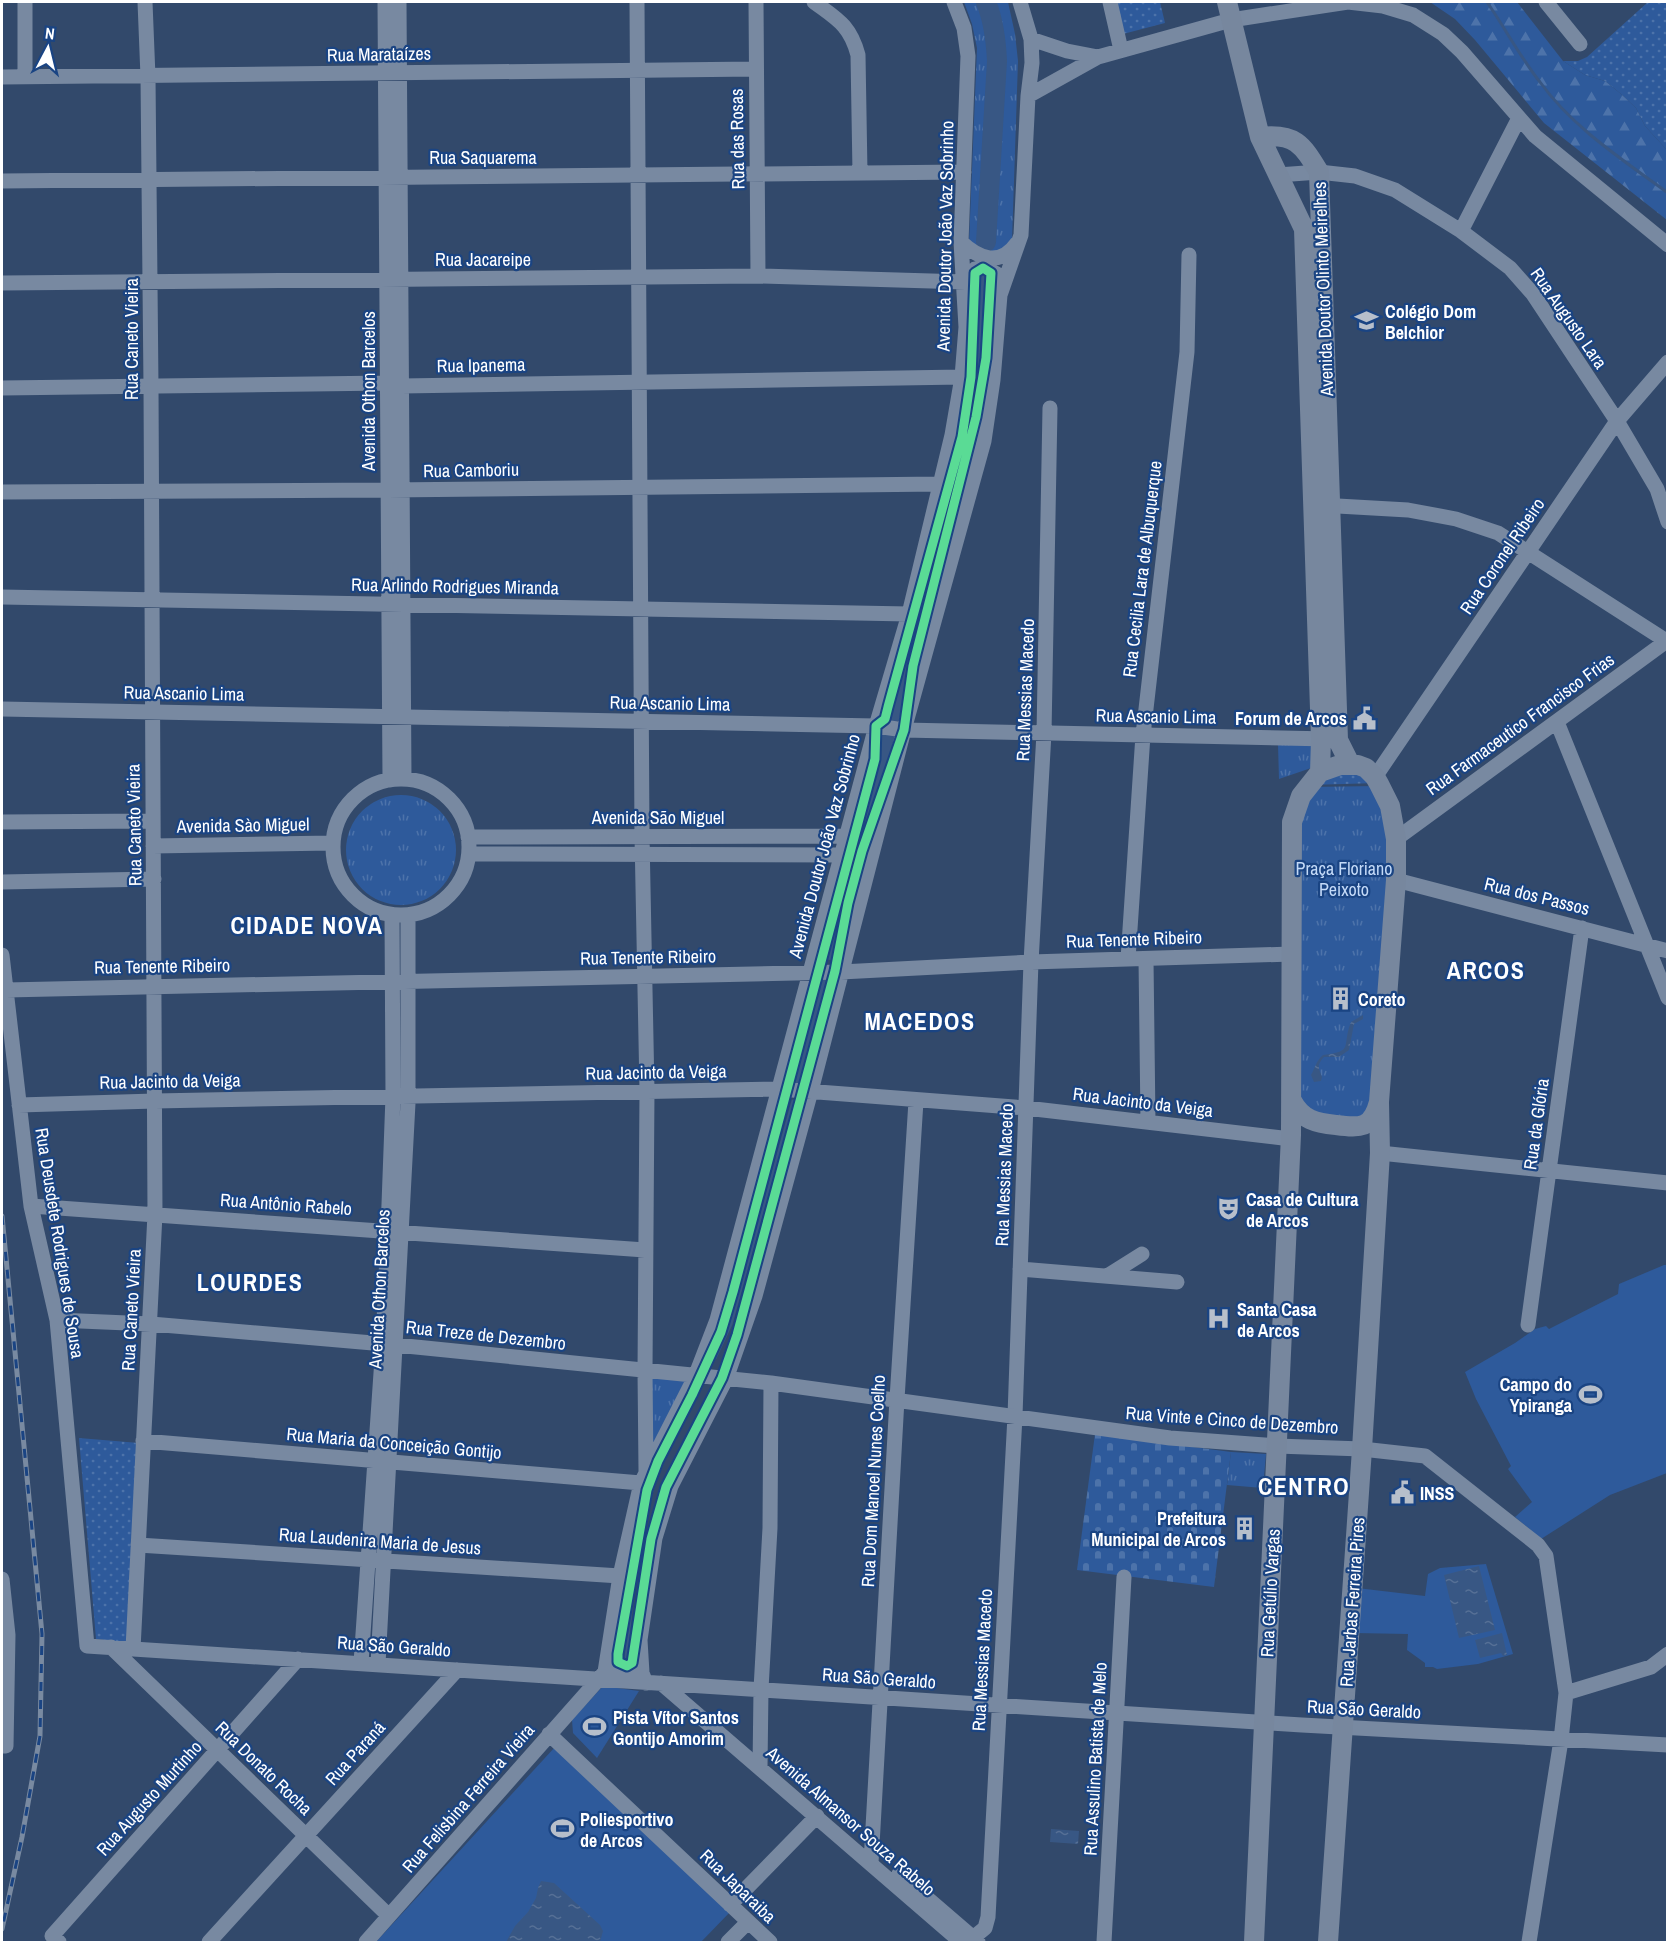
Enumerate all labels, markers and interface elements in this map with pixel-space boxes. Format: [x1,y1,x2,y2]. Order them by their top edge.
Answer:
north arrow [18,18,78,78]
text: N [44,22,56,45]
street label: Rua Marataízes [327,41,431,67]
street label: Rua das Rosas [724,88,750,190]
street label: Avenida Doutor João Vaz Sobrinho [930,120,960,353]
street label: Rua Saquarema [429,145,537,170]
street label: Avenida Doutor Olinto Meirelhes [1307,181,1339,398]
street label: Rua Jacareipe [435,247,531,272]
street label: Rua Augusto Lara [1525,262,1613,374]
street label: Rua Caneto Vieira [119,278,144,400]
place label: Colégio Dom Belchior [1385,299,1476,345]
school or university icon: Colégio Dom Belchior [1354,308,1380,334]
street label: Avenida Othon Barcelos [356,311,381,472]
street label: Rua Ipanema [436,352,526,378]
street label: Rua Camboriu [423,457,519,483]
street label: Rua Cecilia Lara de Albuquerque [1116,459,1168,679]
street label: Rua Coronel Ribeiro [1454,493,1550,619]
street label: Rua Arlindo Rodrigues Miranda [351,572,559,600]
street label: Rua Messias Macedo [1010,618,1040,762]
street label: Rua Farmaceutico Francisco Frias [1421,647,1619,801]
street label: Rua Ascanio Lima [123,679,245,707]
street label: Rua Ascanio Lima [609,689,731,717]
street label: Rua Ascanio Lima [1095,702,1217,730]
public building icon: Forum de Arcos [1352,705,1378,731]
place label: Forum de Arcos [1235,706,1347,731]
street label: Avenida Doutor João Vaz Sobrinho [782,731,866,962]
street label: Rua Caneto Vieira [120,764,148,886]
street label: Avenida São Miguel [591,805,724,830]
street label: Avenida Sào Miguel [175,811,310,839]
park label: Praça Floriano Peixoto [1296,856,1392,902]
street label: Rua dos Passos [1482,871,1592,921]
district label: CIDADE NOVA [231,909,383,941]
street label: Rua Tenente Ribeiro [1066,924,1202,954]
street label: Rua Tenente Ribeiro [580,943,716,971]
street label: Rua Tenente Ribeiro [94,952,230,980]
district label: ARCOS [1447,954,1525,986]
building icon: Coreto [1327,986,1353,1012]
place label: Coreto [1358,987,1406,1012]
district label: MACEDOS [864,1005,976,1037]
street label: Rua Jacinto da Veiga [585,1058,727,1086]
street label: Rua Jacinto da Veiga [99,1067,241,1095]
street label: Rua da Glória [1517,1077,1555,1171]
street label: Rua Jacinto da Veiga [1071,1081,1215,1123]
street label: Rua Messias Macedo [989,1103,1019,1247]
street label: Rua Deusdete Rodrigues de Sousa [29,1126,91,1360]
street label: Rua Antônio Rabelo [219,1187,353,1221]
place label: Casa de Cultura de Arcos [1246,1187,1359,1233]
theatre icon: Casa de Cultura de Arcos [1215,1196,1241,1222]
street label: Avenida Othon Barcelos [362,1209,396,1370]
street label: Rua Caneto Vieira [115,1248,147,1372]
district label: LOURDES [197,1266,303,1298]
place label: Santa Casa de Arcos [1237,1297,1317,1343]
hospital icon: Santa Casa de Arcos [1206,1306,1232,1332]
street label: Rua Treze de Dezembro [405,1314,567,1356]
place label: Campo do Ypiranga [1500,1372,1573,1418]
street label: Rua Dom Manoel Nunes Coelho [855,1374,891,1588]
sports icon: Campo do Ypiranga [1577,1381,1603,1407]
street label: Rua Vinte e Cinco de Dezembro [1125,1400,1339,1440]
street label: Rua Maria da Conceição Gontijo [285,1421,503,1465]
district label: CENTRO [1258,1470,1350,1502]
public building icon: INSS [1389,1480,1415,1506]
place label: INSS [1420,1481,1455,1506]
place label: Prefeitura Municipal de Arcos [1091,1506,1227,1552]
building icon: Prefeitura Municipal de Arcos [1231,1515,1257,1541]
street label: Rua Jarbas Ferreira Pires [1334,1516,1370,1688]
street label: Rua Laudenira Maria de Jesus [278,1521,482,1561]
street label: Rua Getúlio Vargas [1254,1528,1286,1658]
street label: Rua Messias Macedo [966,1588,998,1732]
street label: Rua São Geraldo [336,1630,452,1662]
street label: Rua São Geraldo [821,1662,937,1694]
street label: Rua Assulino Batista de Melo [1077,1662,1113,1856]
street label: Rua São Geraldo [1306,1694,1422,1724]
place label: Pista Vítor Santos Gontijo Amorim [613,1705,739,1751]
sports icon: Pista Vítor Santos Gontijo Amorim [582,1714,608,1740]
street label: Rua Donato Rocha [210,1715,318,1821]
street label: Rua Paraná [319,1715,391,1791]
street label: Rua Felisbina Ferreira Vieira [396,1718,540,1878]
street label: Rua Augusto Murtinho [91,1735,207,1861]
street label: Avenida Almansor Souza Rabelo [760,1740,941,1901]
place label: Poliesportivo de Arcos [580,1807,674,1853]
sports icon: Poliesportivo de Arcos [549,1816,575,1842]
street label: Rua Japaraiba [694,1843,782,1929]

